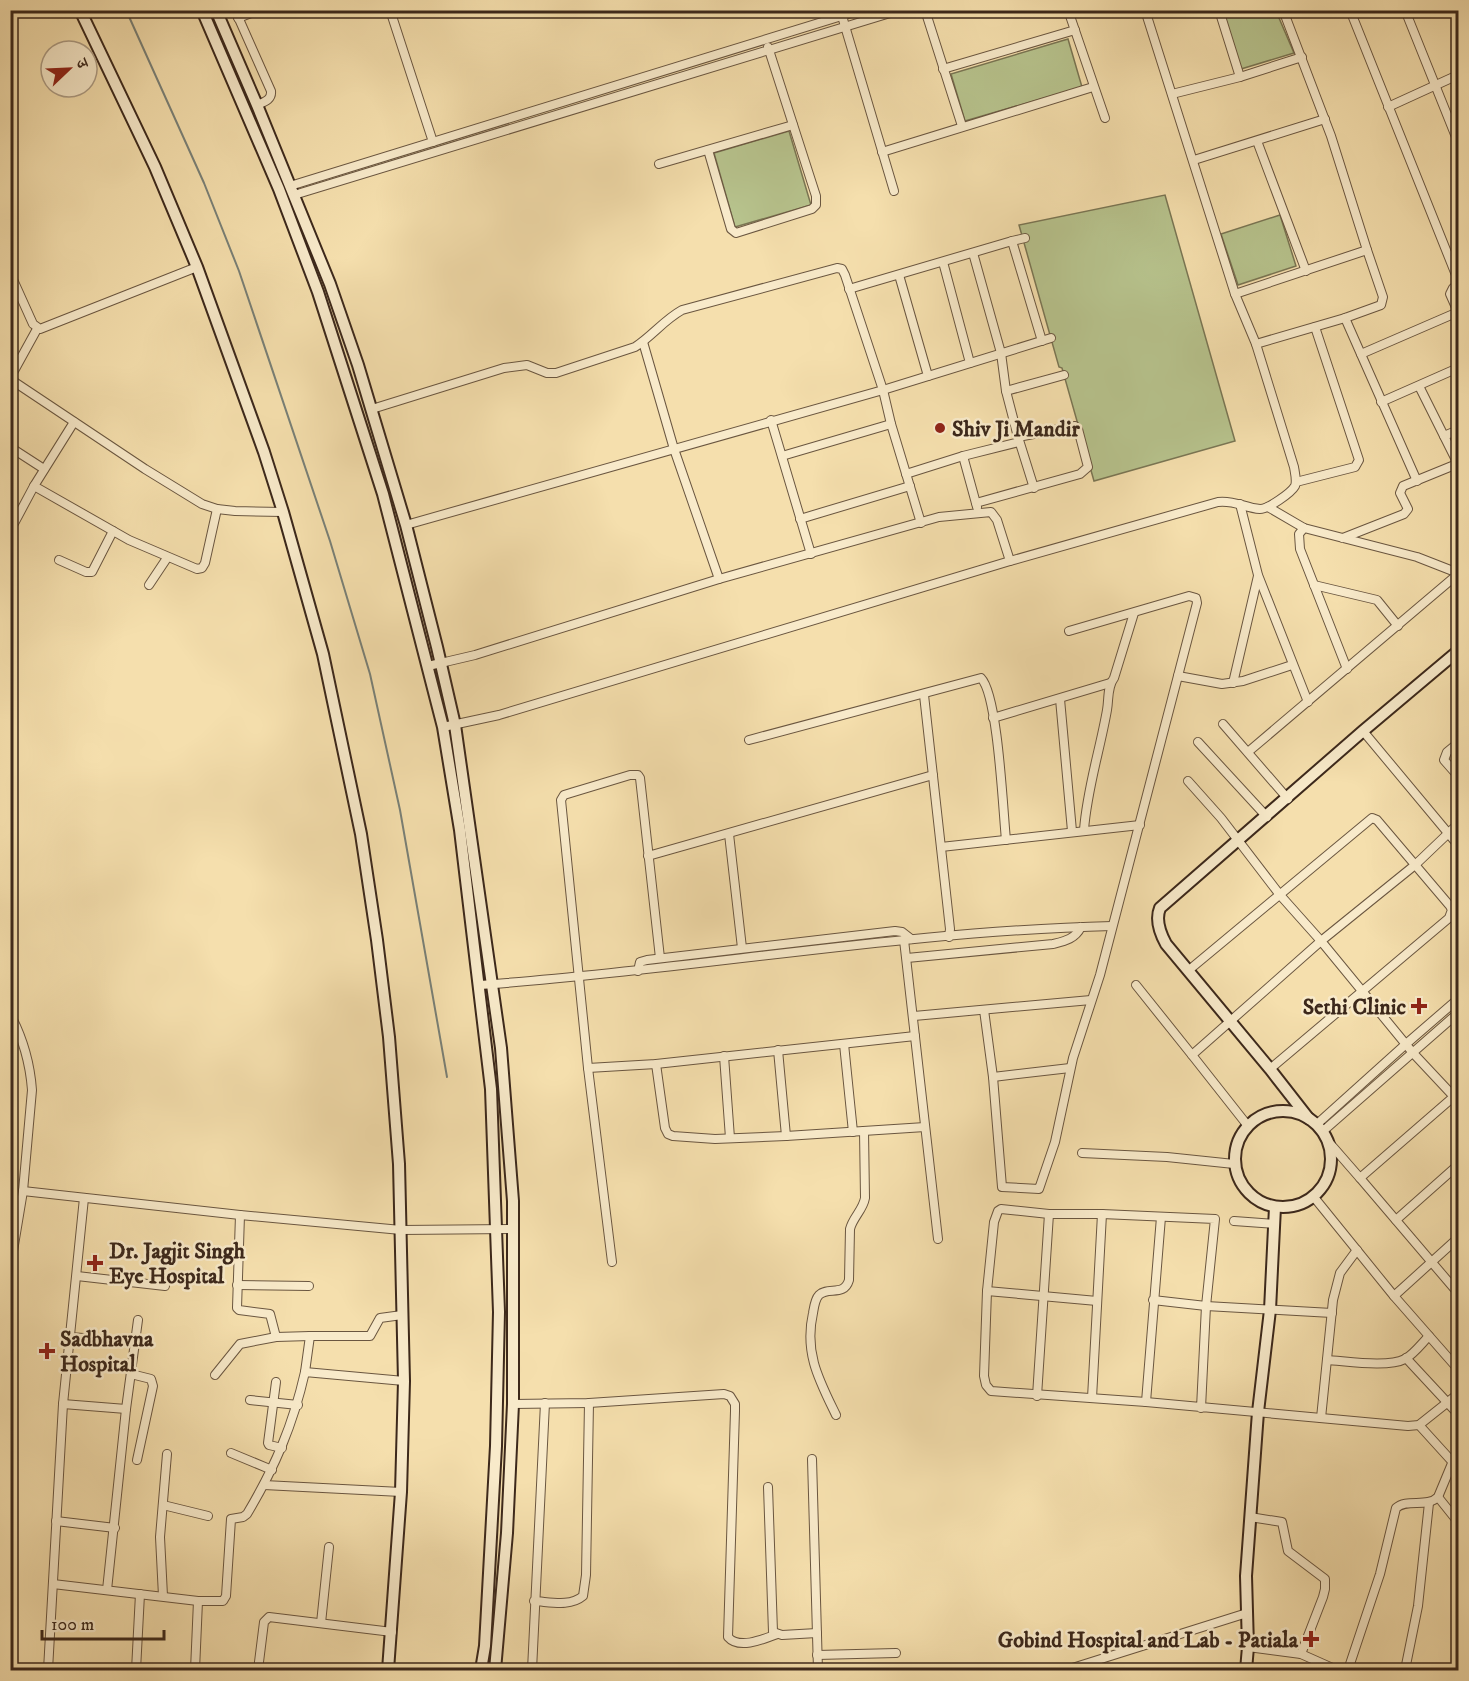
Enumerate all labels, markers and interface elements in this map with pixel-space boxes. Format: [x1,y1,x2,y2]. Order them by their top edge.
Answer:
north arrow [39,39,99,99]
text: उ [71,55,93,73]
place label: Shiv Ji Mandir [952,416,1080,443]
marker: Shiv Ji Mandir [933,421,947,435]
place label: Sethi Clinic [1303,994,1407,1021]
marker: Sethi Clinic [1410,997,1428,1015]
place label: Dr. Jagjit Singh Eye Hospital [109,1238,246,1290]
marker: Dr. Jagjit Singh Eye Hospital [86,1254,104,1272]
place label: Sadbhavna Hospital [60,1326,154,1378]
marker: Sadbhavna Hospital [38,1342,56,1360]
scale bar [42,1603,164,1641]
text: 100 m [51,1614,94,1636]
place label: Gobind Hospital and Lab - Patiala [998,1627,1299,1654]
marker: Gobind Hospital and Lab - Patiala [1302,1630,1320,1648]

